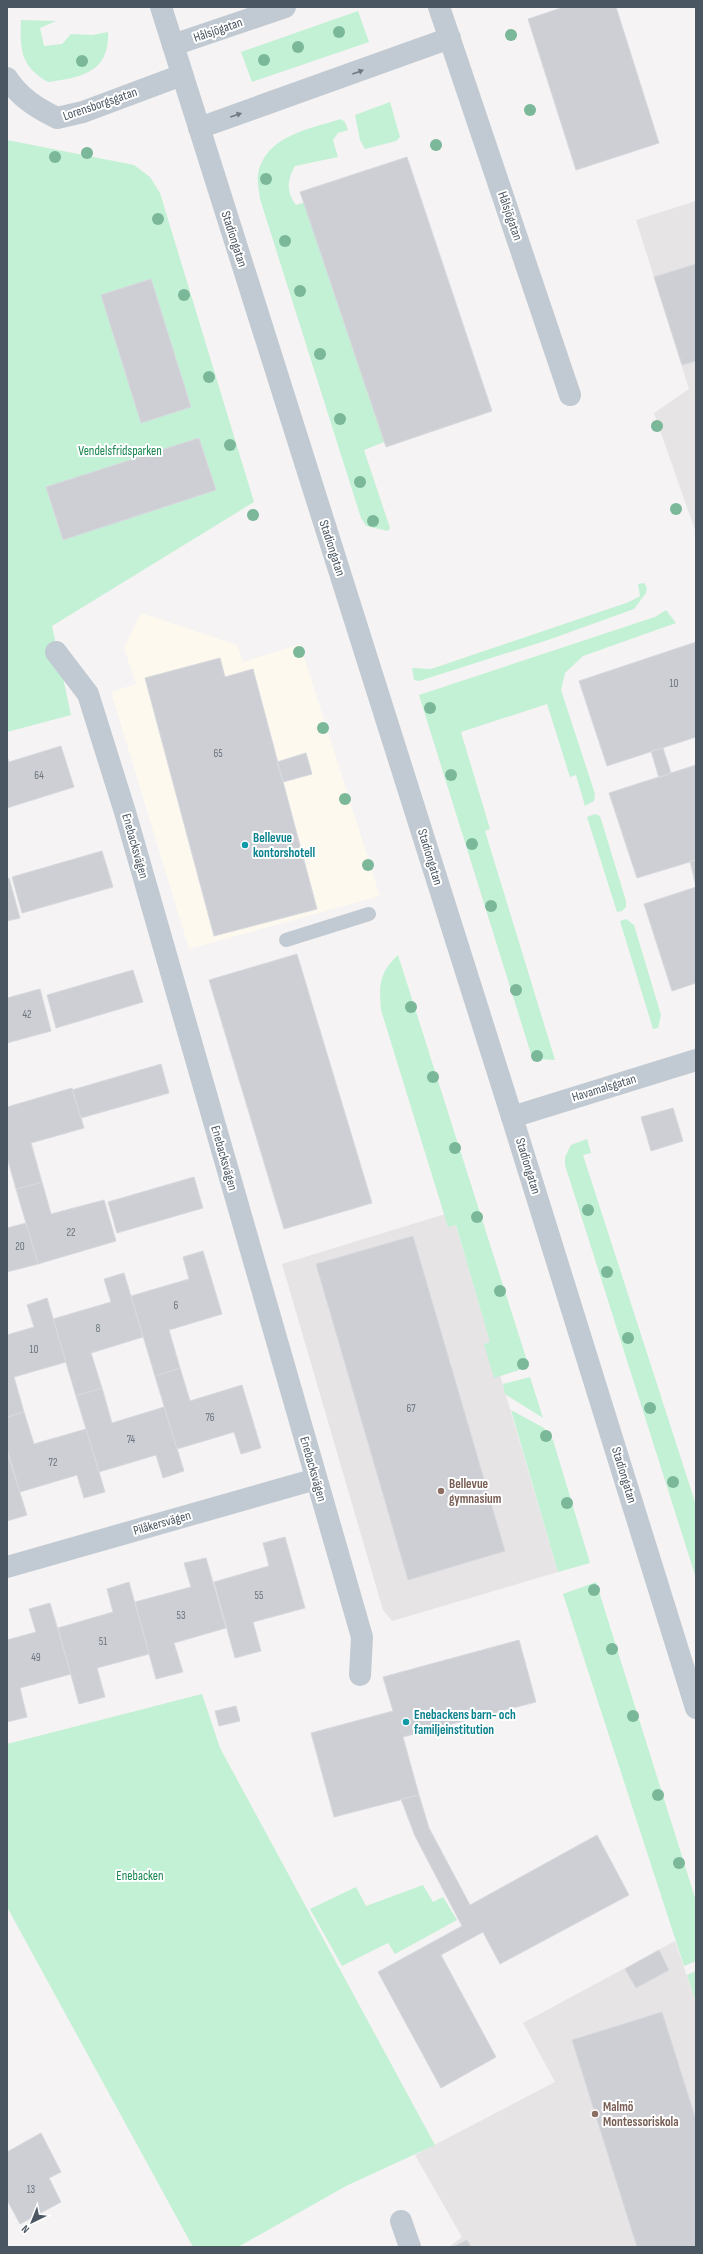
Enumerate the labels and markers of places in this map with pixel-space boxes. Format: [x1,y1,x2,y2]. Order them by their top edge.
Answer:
place label: Bellevue kontorshotell [253,830,315,861]
marker: Bellevue kontorshotell [240,840,250,850]
place label: Bellevue gymnasium [449,1476,502,1507]
marker: Bellevue gymnasium [436,1486,446,1496]
place label: Enebackens barn- och familjeinstitution [414,1707,516,1738]
marker: Enebackens barn- och familjeinstitution [401,1717,411,1727]
place label: Malmö Montessoriskola [603,2099,679,2130]
marker: Malmö Montessoriskola [590,2109,600,2119]

